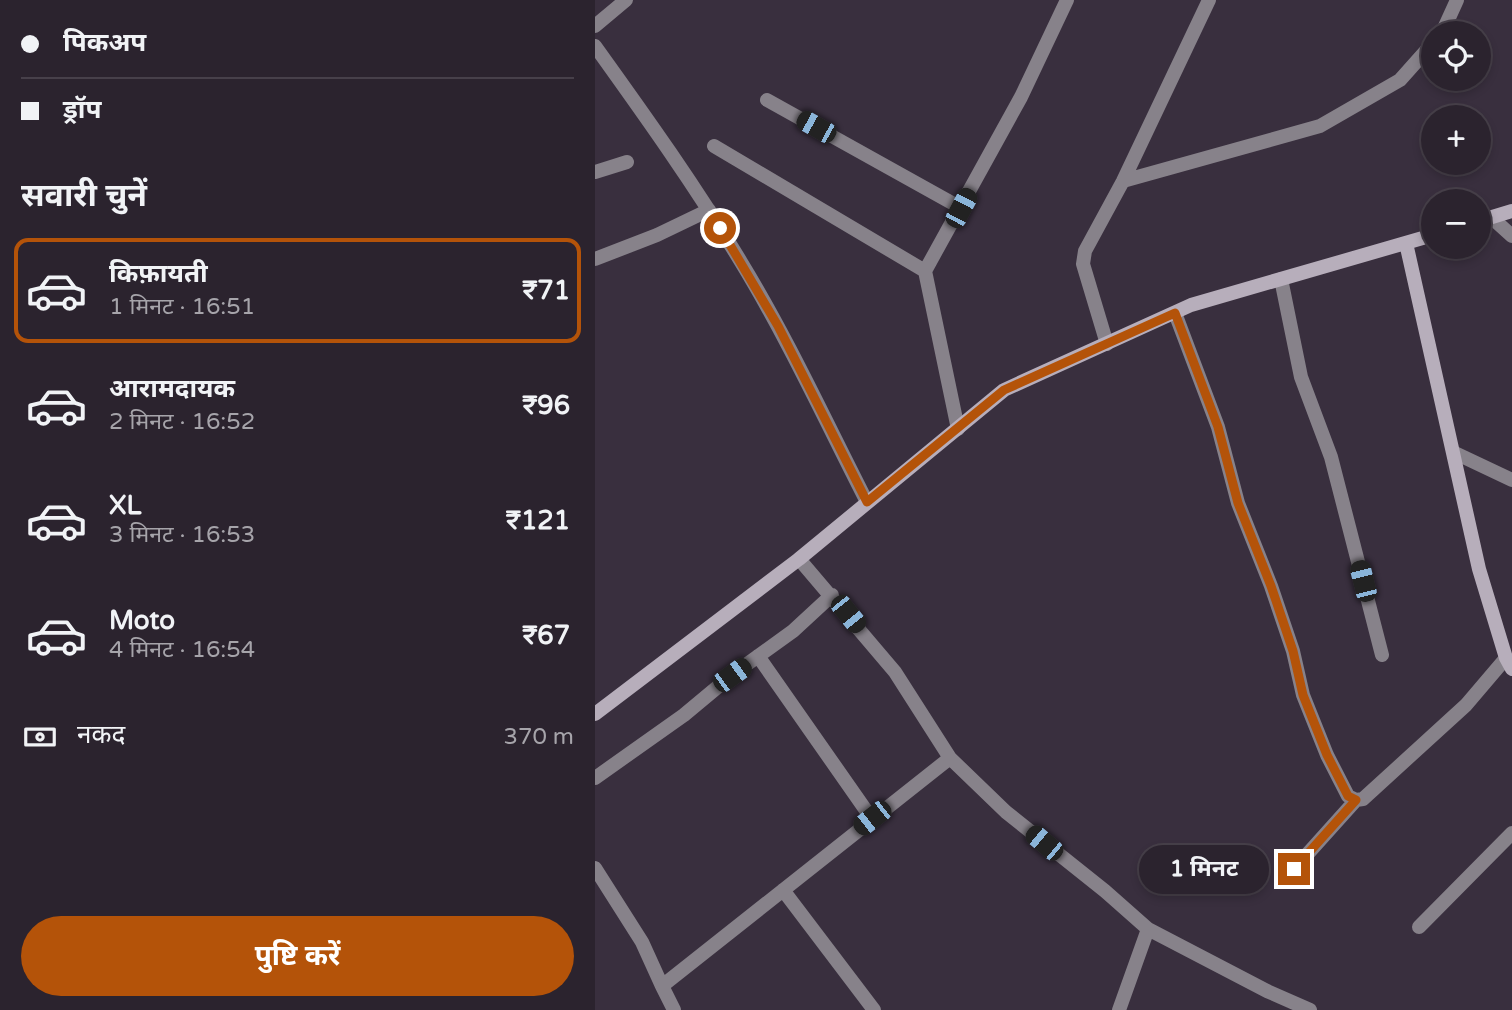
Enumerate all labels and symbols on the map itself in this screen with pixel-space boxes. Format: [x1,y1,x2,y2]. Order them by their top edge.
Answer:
car [793,108,840,146]
car [942,185,981,231]
route start [704,212,736,244]
car [1348,558,1379,604]
car [827,591,870,637]
car [709,654,756,696]
car [849,797,896,839]
car [1022,821,1067,865]
callout: 1 मिनट [1140,844,1269,894]
route end [1278,853,1310,885]

